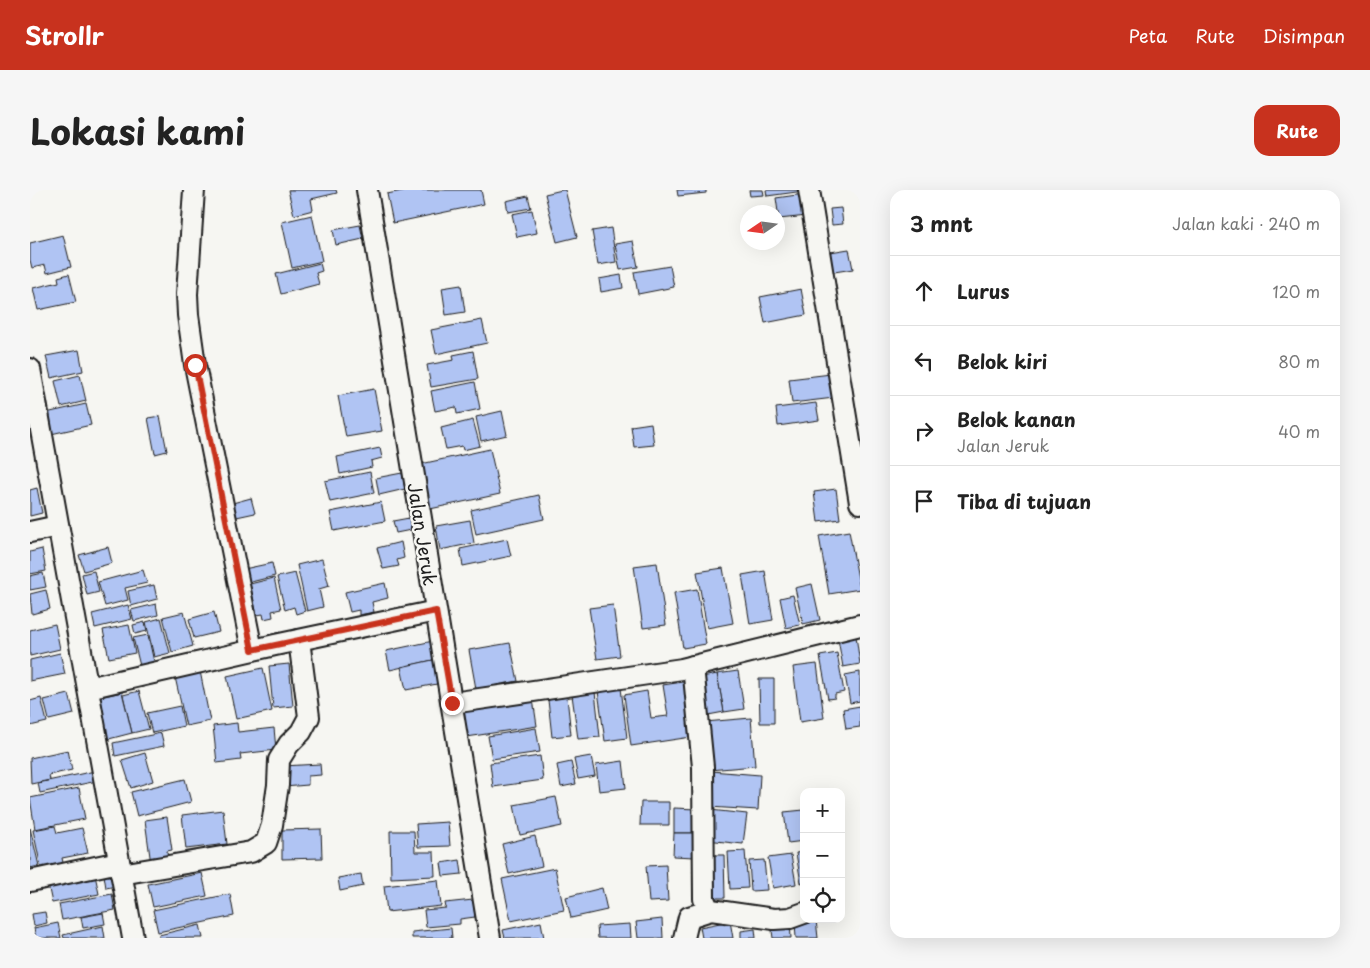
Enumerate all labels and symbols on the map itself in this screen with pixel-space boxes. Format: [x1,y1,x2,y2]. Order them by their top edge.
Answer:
north arrow [740,205,785,250]
route start [184,354,207,377]
street label: Jalan Jeruk [402,481,444,587]
route end [441,692,464,715]

